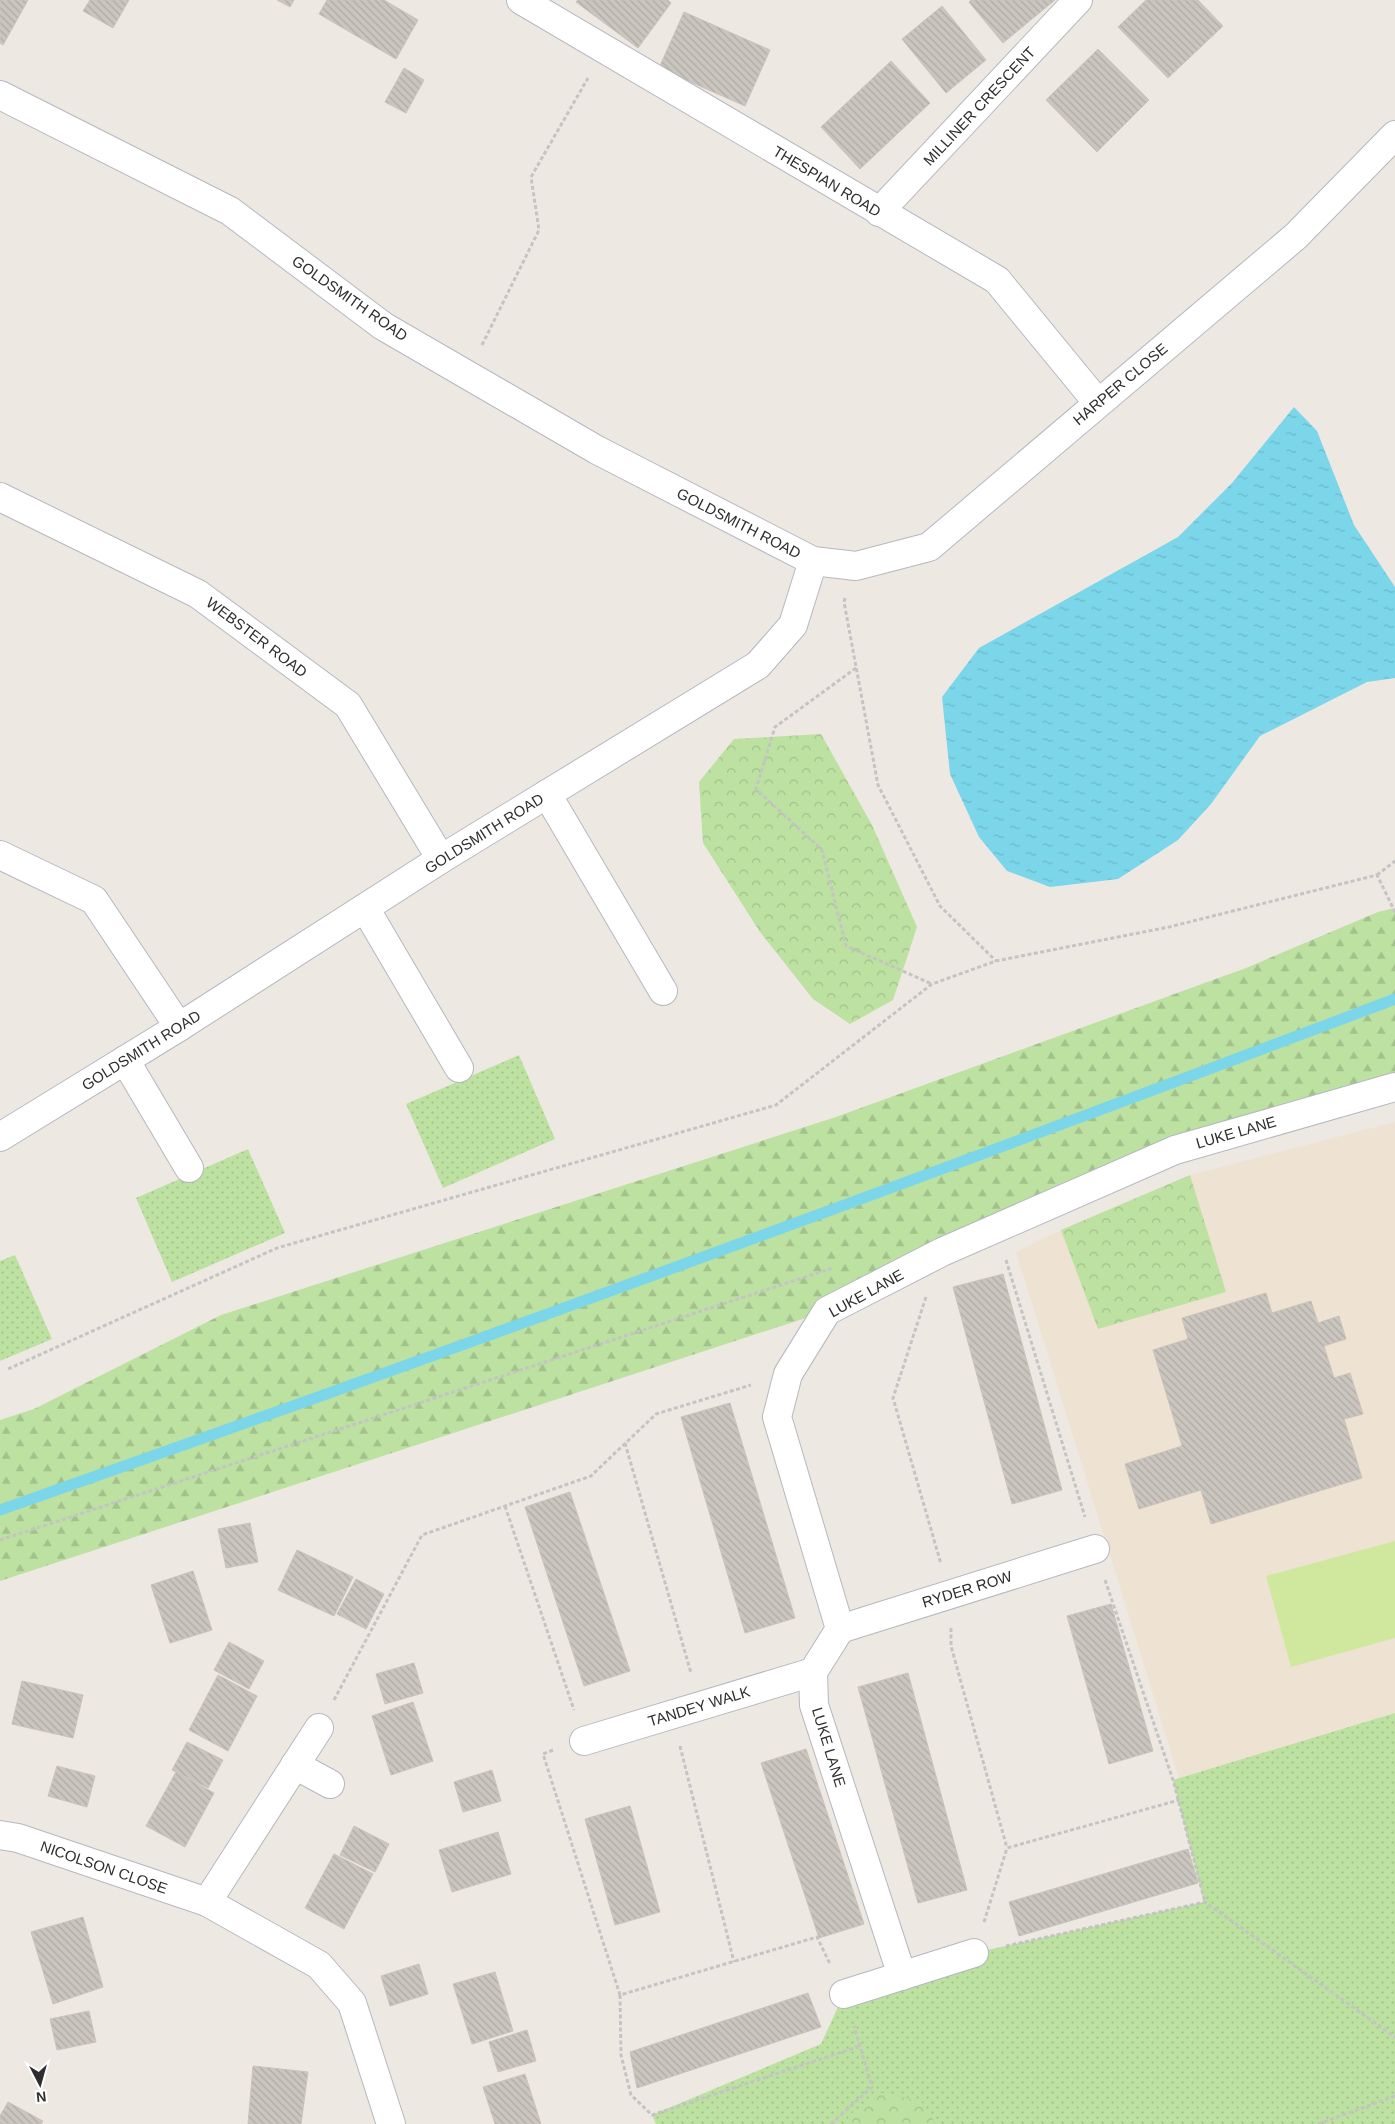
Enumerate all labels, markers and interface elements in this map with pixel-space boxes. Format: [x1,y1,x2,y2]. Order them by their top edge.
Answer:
street label: MILLINER CRESCENT [920,43,1038,169]
street label: THESPIAN ROAD [770,142,884,220]
street label: GOLDSMITH ROAD [289,252,411,344]
street label: HARPER CLOSE [1070,340,1170,428]
street label: GOLDSMITH ROAD [674,484,804,562]
street label: WEBSTER ROAD [203,594,311,680]
street label: GOLDSMITH ROAD [422,789,547,876]
street label: GOLDSMITH ROAD [79,1006,204,1093]
street label: LUKE LANE [1194,1112,1278,1152]
street label: LUKE LANE [826,1266,906,1320]
street label: RYDER ROW [920,1567,1015,1611]
street label: TANDEY WALK [646,1682,752,1730]
street label: LUKE LANE [809,1705,849,1789]
street label: NICOLSON CLOSE [38,1837,170,1897]
north arrow [15,2059,65,2109]
text: N [35,2088,47,2105]

